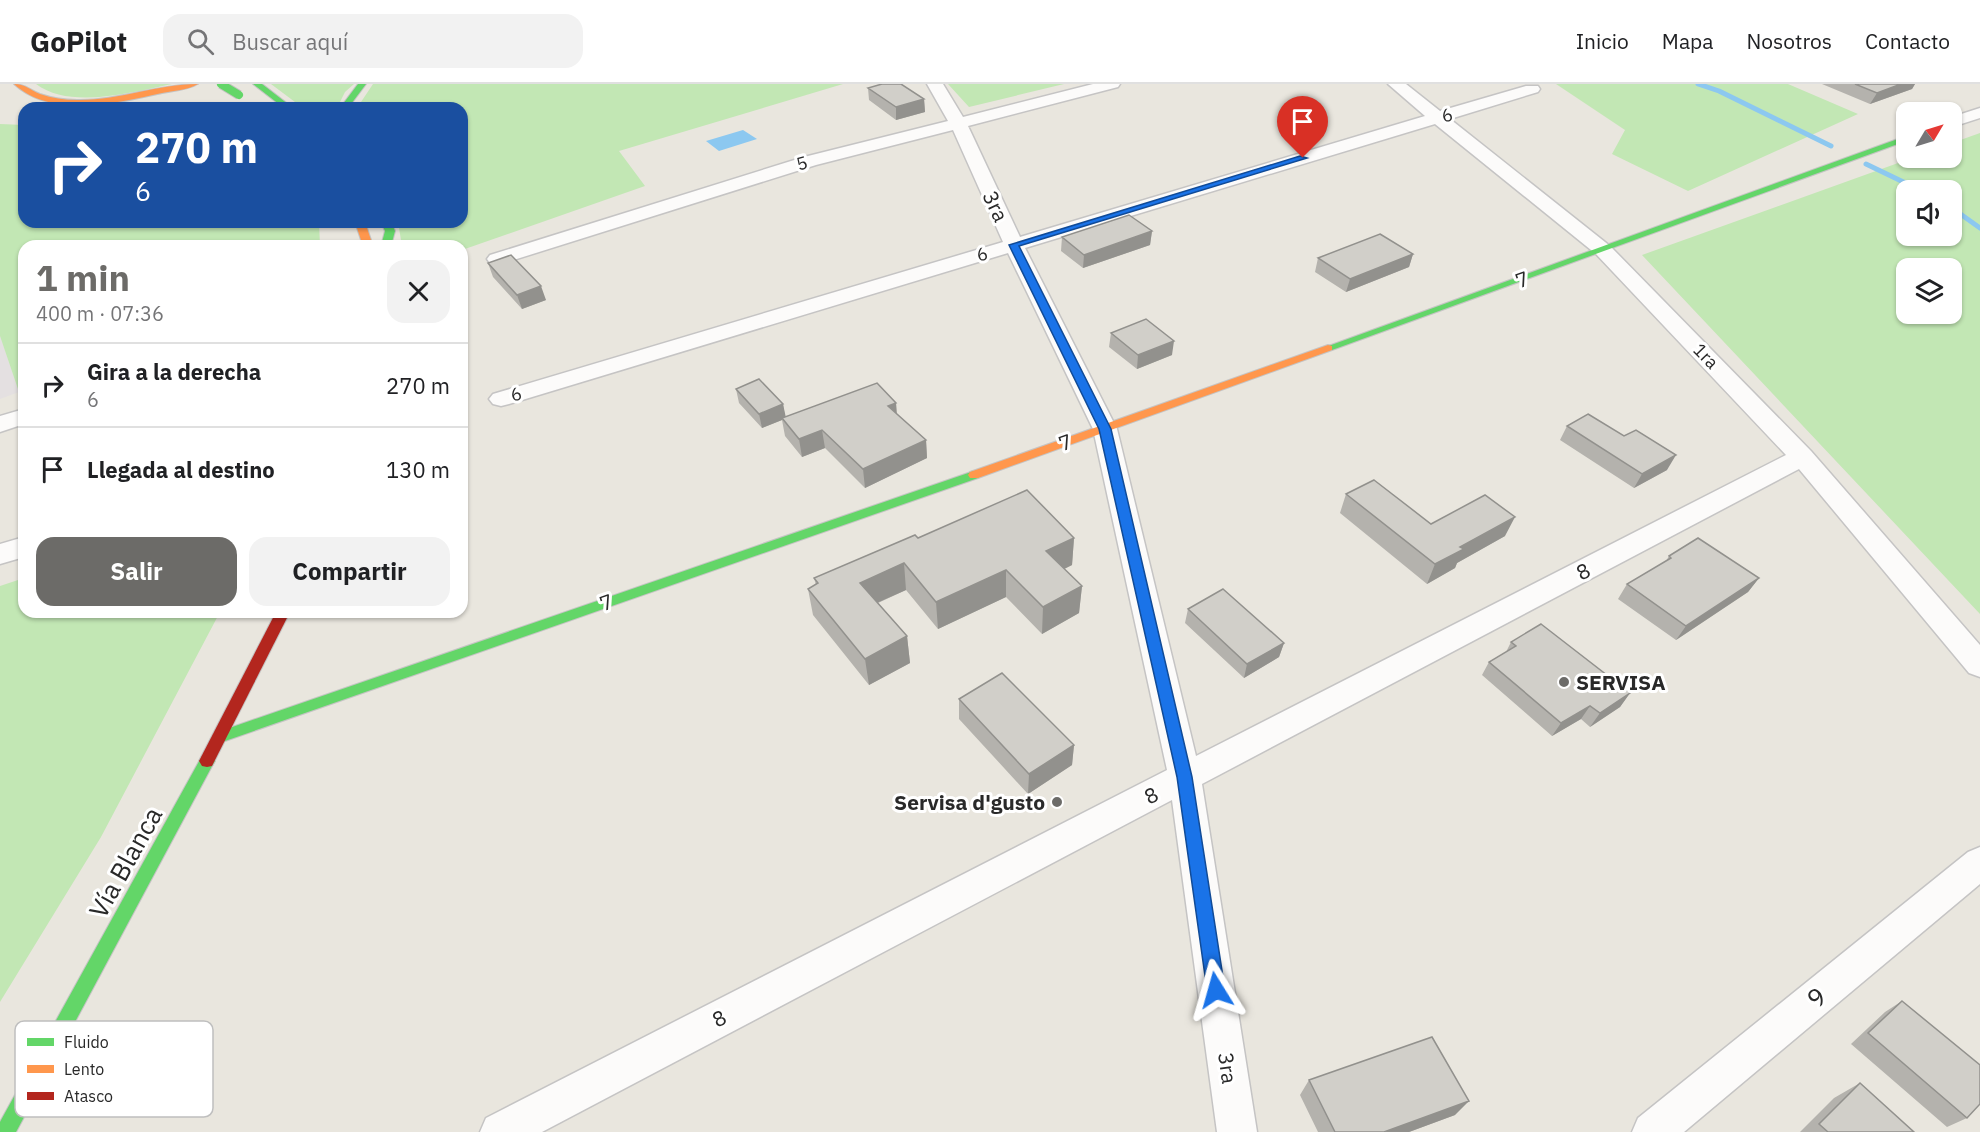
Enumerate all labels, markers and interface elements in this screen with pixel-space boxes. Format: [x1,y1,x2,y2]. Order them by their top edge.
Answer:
search box [163,14,583,68]
text: GoPilot [30,23,127,60]
icon: search [184,25,217,58]
text: Buscar aquí [232,27,348,56]
text: Inicio [1576,27,1629,55]
text: Mapa [1662,27,1714,55]
text: Nosotros [1747,27,1832,55]
text: Contacto [1865,27,1950,55]
pin [1277,96,1328,158]
street label: 6 [1438,102,1456,128]
north arrow [1896,102,1962,168]
map controls [1896,102,1962,324]
icon: arrive [1286,105,1319,138]
text: 270 m [135,120,258,175]
icon: right [36,126,114,204]
street label: 5 [794,150,810,176]
text: 6 [135,173,151,208]
button: sound [1896,180,1962,246]
street label: 3ra [977,186,1015,226]
street label: 6 [973,241,991,267]
text: 1 min [36,254,130,301]
button: layers [1896,258,1962,324]
button: close [387,260,450,323]
street label: 7 [1511,264,1533,294]
text: 400 m · 07:36 [36,300,164,327]
street label: 1ra [1688,338,1724,374]
text: Gira a la derecha [87,357,261,386]
icon: right [36,369,69,402]
text: 270 m [386,371,450,400]
street label: 6 [507,381,525,407]
text: 6 [87,386,99,413]
street label: 7 [1054,427,1076,457]
icon: arrive [36,453,69,486]
text: Llegada al destino [87,455,275,484]
text: 130 m [386,455,450,484]
button: Salir [36,537,237,606]
button: Compartir [249,537,450,606]
street label: 8 [1571,556,1595,586]
street label: 7 [595,587,617,617]
place label: SERVISA [1576,668,1666,696]
marker: SERVISA [1557,675,1571,689]
street label: 8 [1139,780,1163,810]
place label: Servisa d'gusto [894,788,1045,816]
marker: Servisa d'gusto [1050,795,1064,809]
street label: Vía Blanca [81,800,169,924]
position arrow [1184,958,1248,1022]
street label: 9 [1799,979,1833,1015]
street label: 8 [707,1003,731,1033]
legend [15,1021,213,1117]
text: Fluido [64,1032,109,1052]
street label: 3ra [1212,1050,1244,1086]
text: Lento [64,1059,104,1079]
text: Atasco [64,1086,113,1106]

